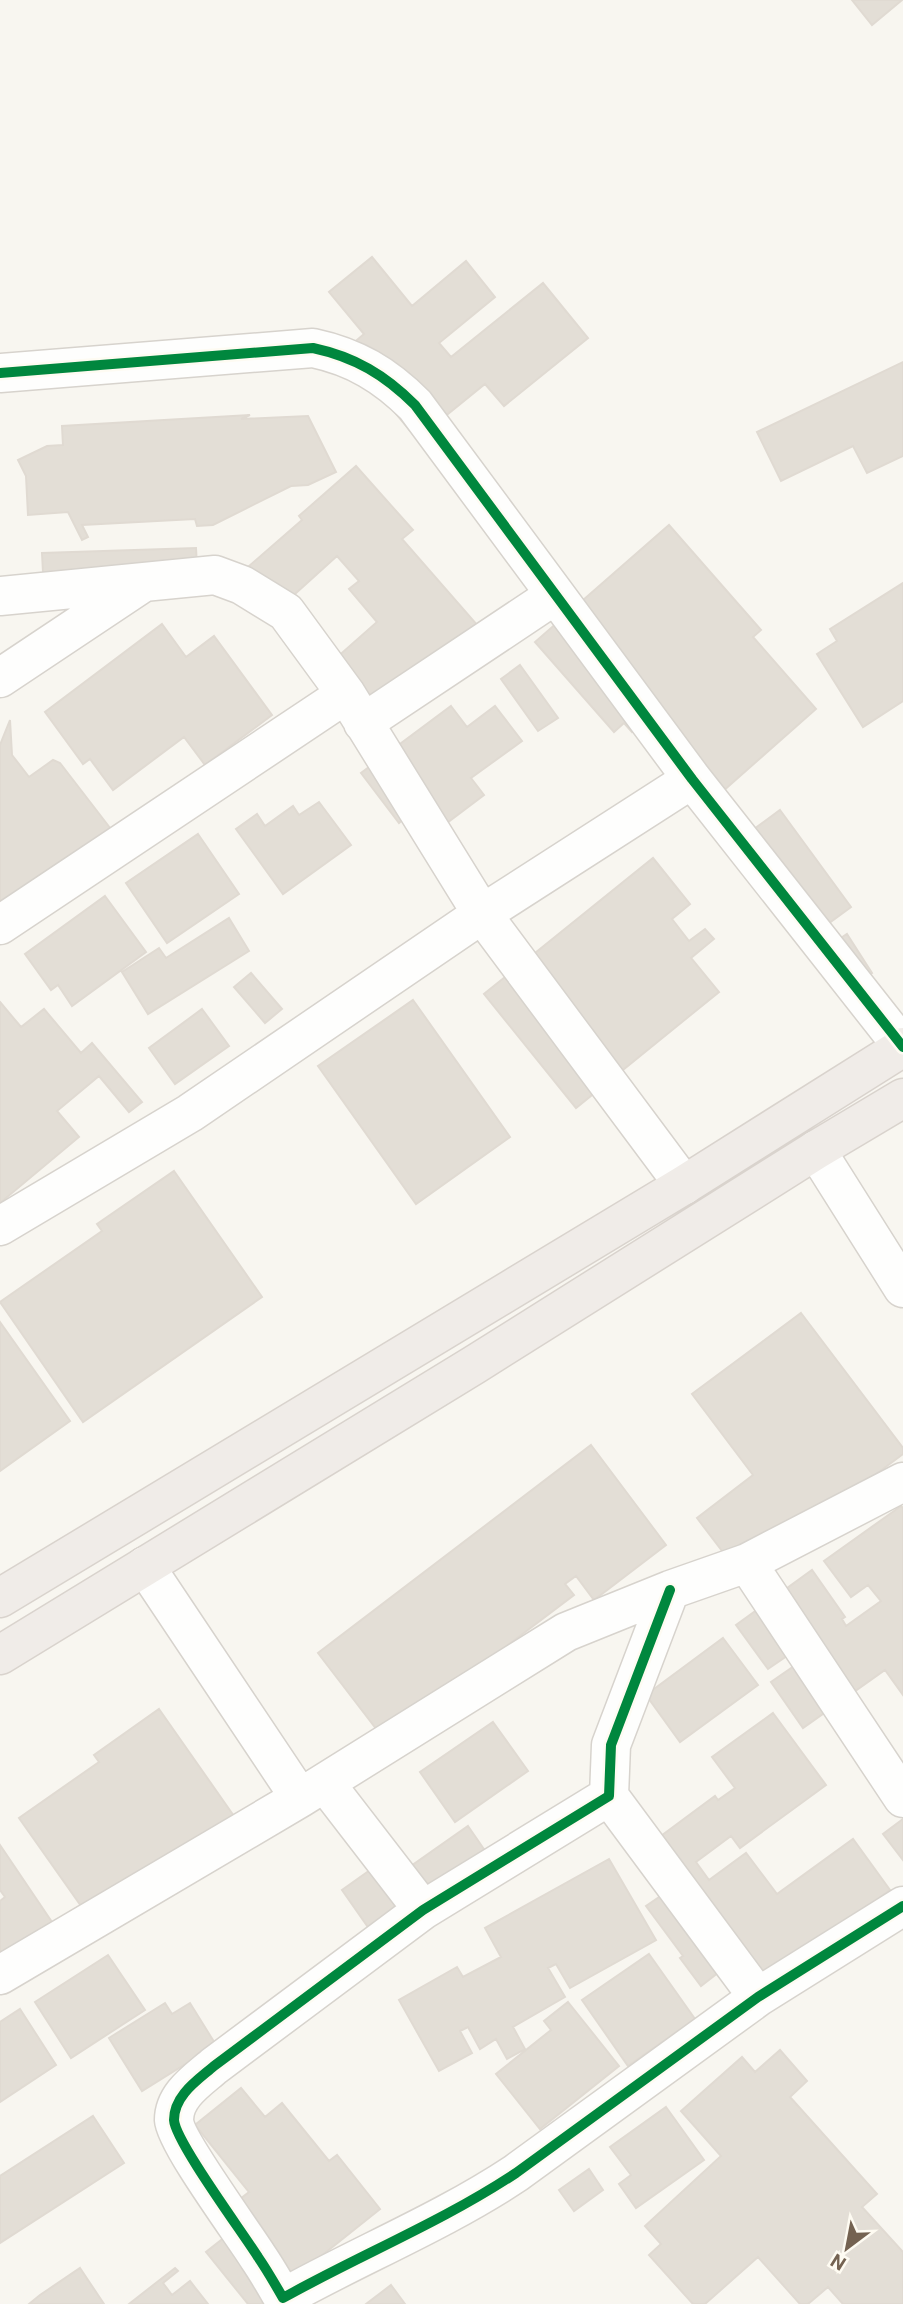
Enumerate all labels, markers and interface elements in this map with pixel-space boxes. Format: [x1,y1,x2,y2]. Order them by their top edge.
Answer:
north arrow [812,2213,882,2283]
text: N [826,2249,850,2275]

